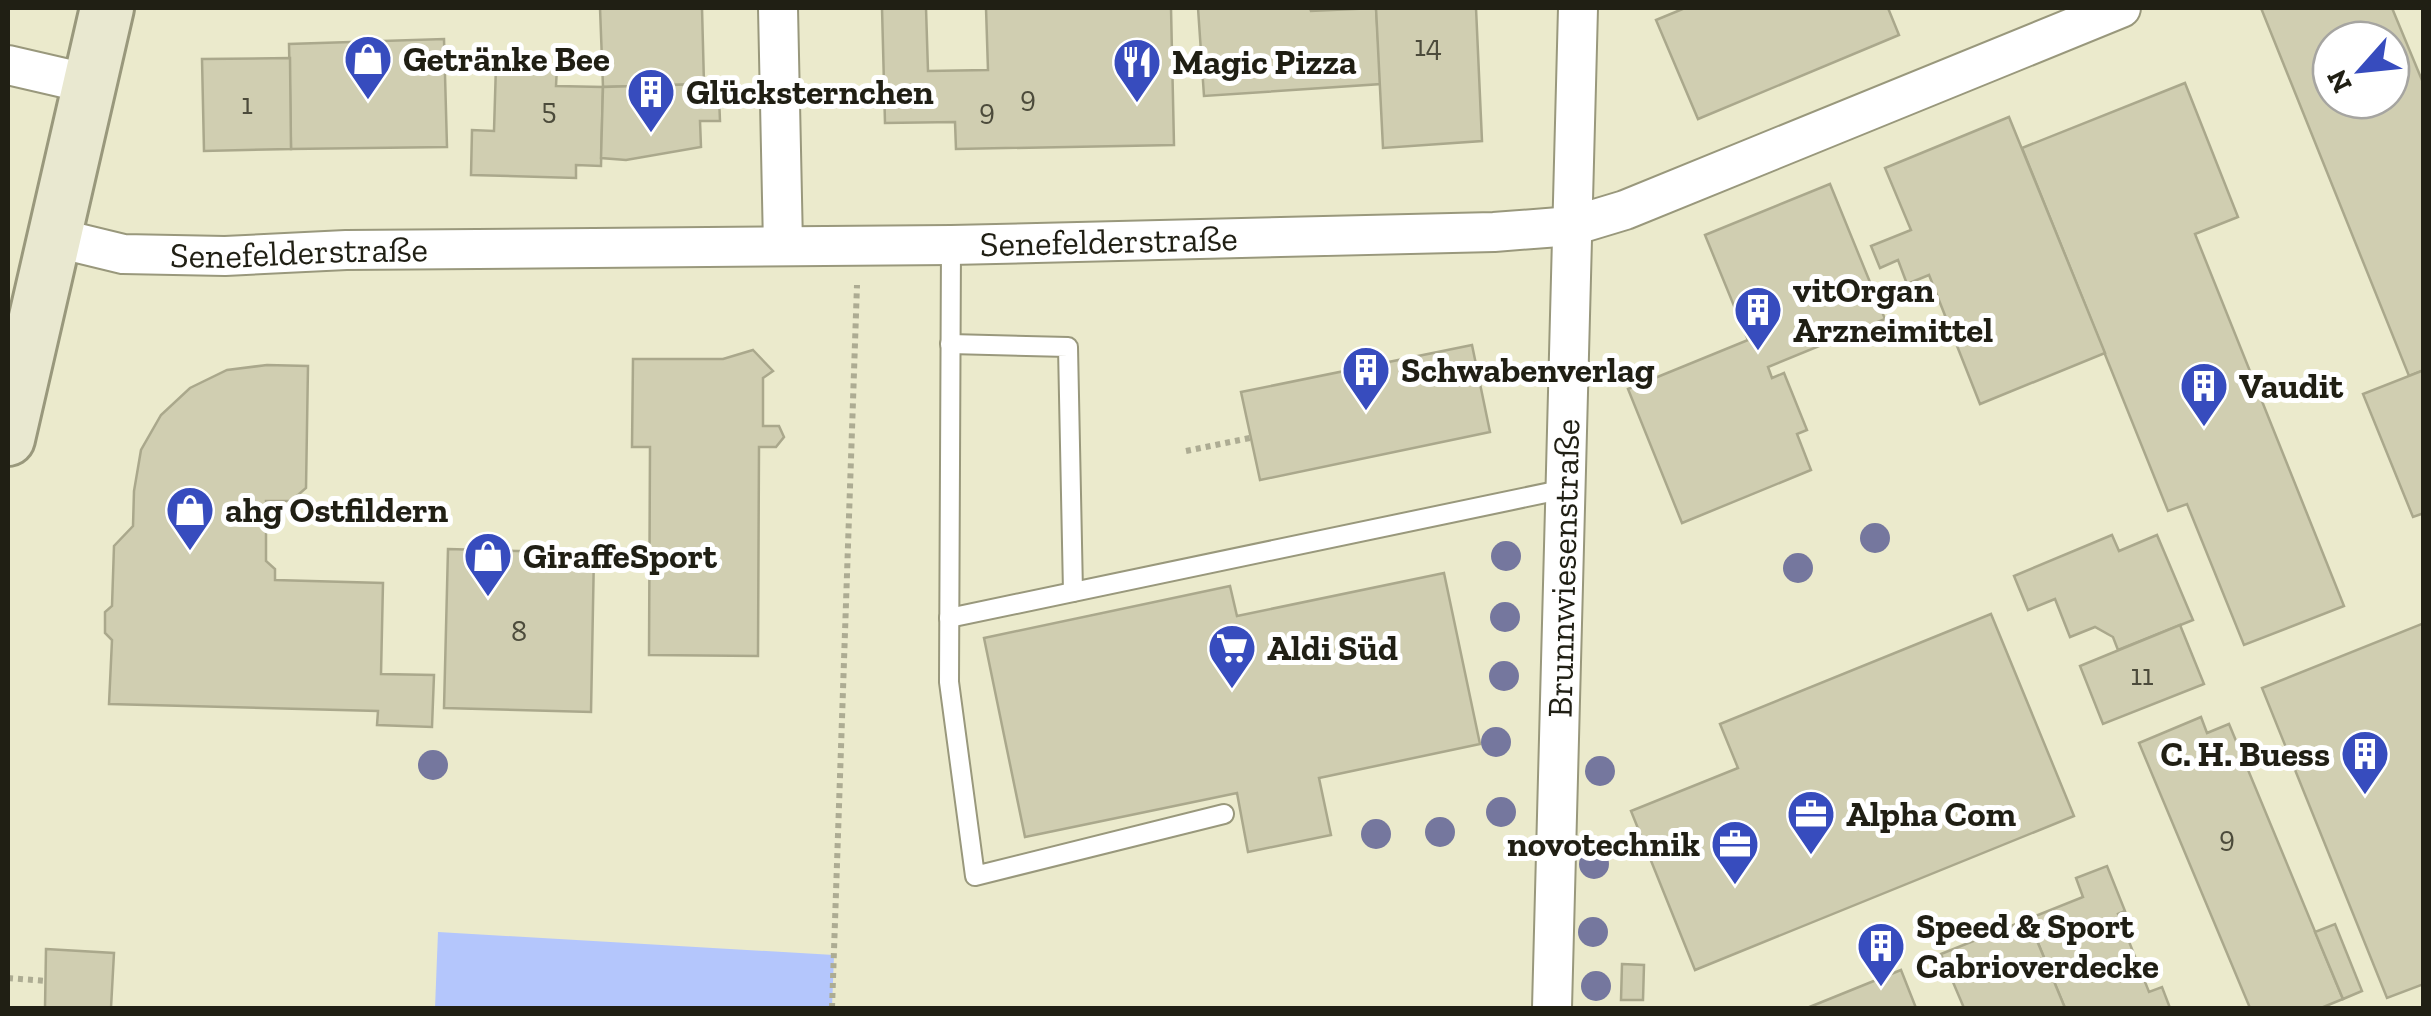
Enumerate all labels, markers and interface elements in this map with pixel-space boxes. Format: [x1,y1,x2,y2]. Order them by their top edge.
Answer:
north arrow [2311,20,2411,120]
house number: 14 [1414,28,1442,64]
shop icon: Getränke Bee [342,33,394,101]
restaurant icon: Magic Pizza [1111,36,1163,104]
place label: Getränke Bee [403,38,610,80]
place label: Magic Pizza [1172,41,1357,83]
text: N [2320,64,2359,98]
building icon: Glücksternchen [625,66,677,134]
place label: Glücksternchen [686,71,934,113]
house number: 9 [1020,79,1036,115]
house number: 1 [241,86,253,122]
house number: 5 [541,91,557,127]
house number: 9 [979,92,995,128]
street label: Senefelderstraße [979,217,1238,265]
street label: Senefelderstraße [170,228,428,277]
place label: vitOrgan Arzneimittel [1793,269,1993,351]
building icon: vitOrgan Arzneimittel [1732,284,1784,352]
building icon: Schwabenverlag [1340,344,1392,412]
place label: Schwabenverlag [1401,349,1655,391]
building icon: Vaudit [2178,360,2230,428]
place label: Vaudit [2239,365,2344,407]
street label: Brunnwiesenstraße [1539,418,1588,718]
shop icon: ahg Ostfildern [164,484,216,552]
place label: ahg Ostfildern [225,489,449,531]
shop icon: GiraffeSport [462,530,514,598]
place label: GiraffeSport [523,535,718,577]
house number: 8 [511,613,527,649]
supermarket icon: Aldi Süd [1206,622,1258,690]
place label: Aldi Süd [1267,627,1398,669]
house number: 11 [2130,657,2154,693]
building icon: C. H. Buess [2339,728,2391,796]
place label: C. H. Buess [2160,733,2330,775]
office icon: Alpha Com [1785,788,1837,856]
place label: Alpha Com [1846,793,2016,835]
office icon: novotechnik [1709,818,1761,886]
house number: 9 [2219,819,2235,855]
place label: novotechnik [1507,823,1700,865]
place label: Speed & Sport Cabrioverdecke [1916,905,2159,987]
building icon: Speed & Sport Cabrioverdecke [1855,920,1907,988]

